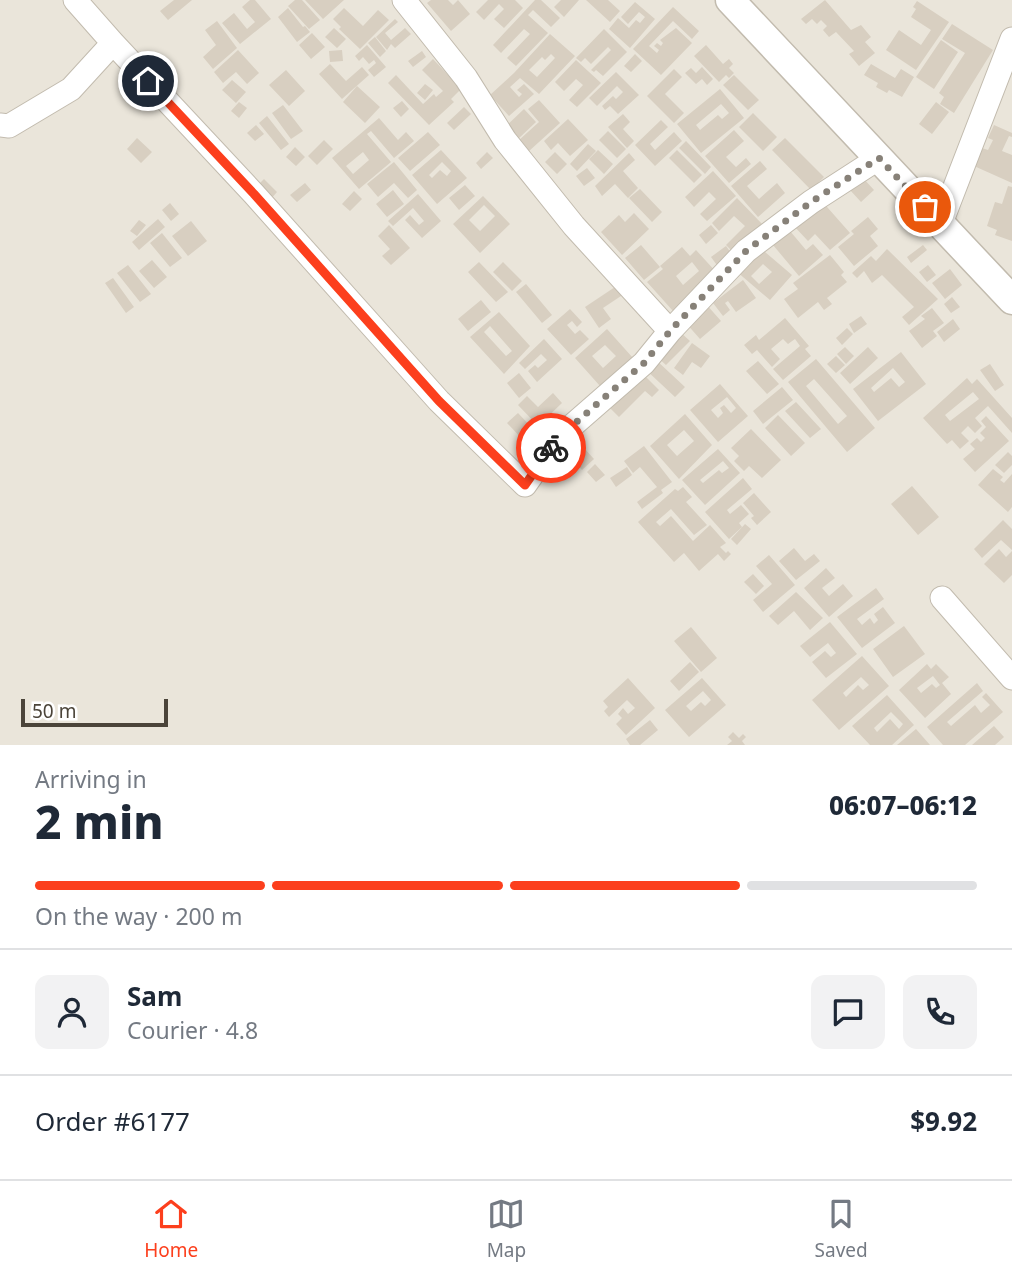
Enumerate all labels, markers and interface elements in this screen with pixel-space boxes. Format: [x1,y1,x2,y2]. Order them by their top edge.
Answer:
pin [118,51,178,111]
icon: home [129,62,167,100]
pin [895,177,955,237]
icon: bag [906,188,944,226]
courier [516,413,586,483]
icon: bike [532,429,570,467]
scale bar [21,696,168,728]
text: 50 m [32,698,76,724]
text: Arriving in [35,763,147,795]
text: 06:07–06:12 [829,787,977,823]
text: 2 min [35,790,164,852]
text: On the way · 200 m [35,900,242,932]
button: person [35,975,109,1049]
button: chat [811,975,885,1049]
button: phone [903,975,977,1049]
text: Sam [127,978,182,1014]
text: Courier · 4.8 [127,1014,258,1046]
text: Order #6177 [35,1103,190,1139]
text: $9.92 [910,1103,977,1139]
tab: Home [144,1195,198,1263]
tab: Map [487,1195,526,1263]
tab: Saved [815,1195,868,1263]

